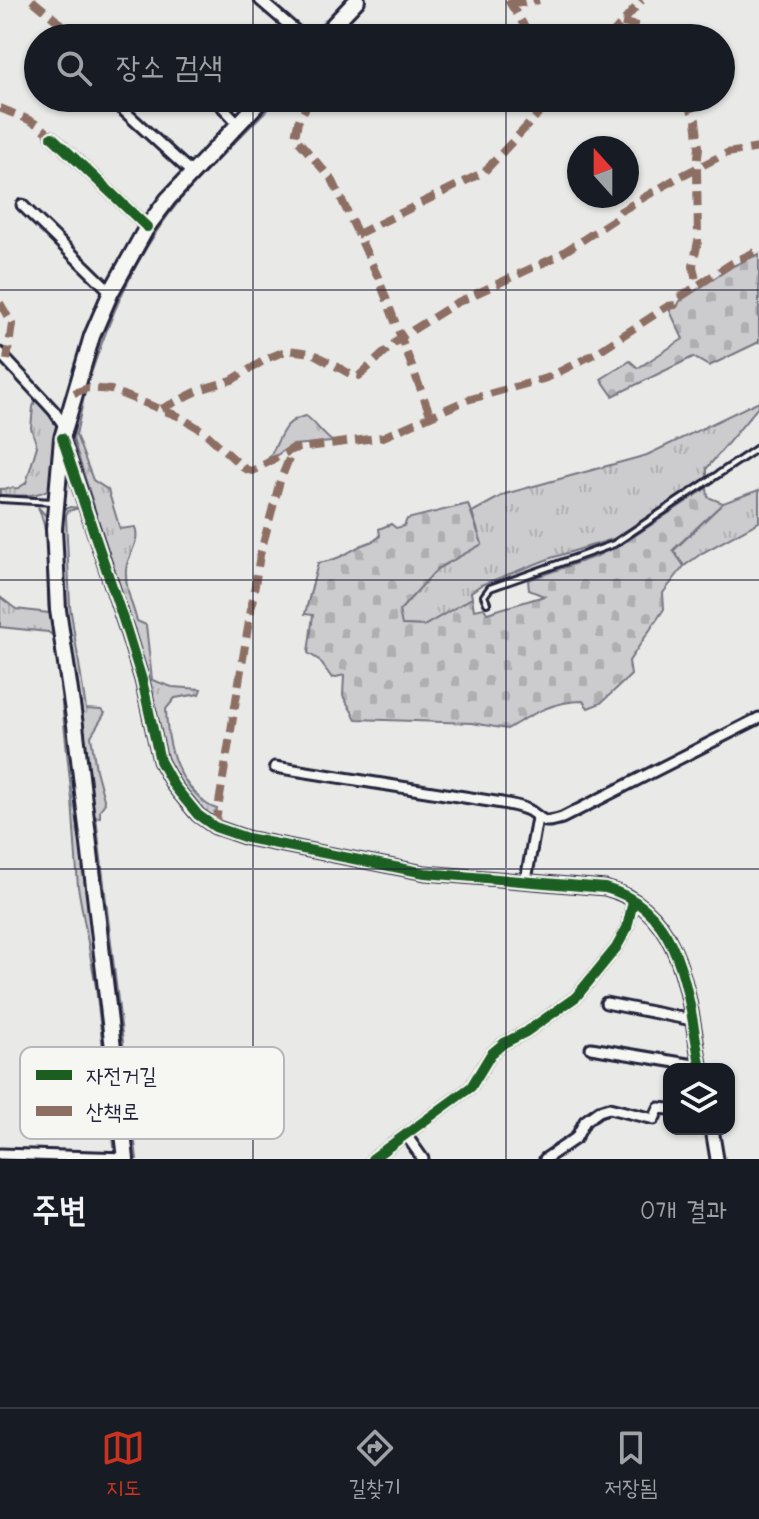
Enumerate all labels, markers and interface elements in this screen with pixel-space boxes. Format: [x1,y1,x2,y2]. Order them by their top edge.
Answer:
search box [24,24,735,112]
icon: search [52,46,96,90]
text: 장소 검색 [116,50,223,85]
north arrow [567,136,639,208]
legend [20,1047,284,1139]
text: 자전거길 [86,1063,157,1089]
map controls [663,1063,735,1135]
button: layers [663,1063,735,1135]
text: 산책로 [86,1099,139,1125]
text: 주변 [32,1190,87,1230]
text: 0개 결과 [640,1196,727,1226]
tab: 지도 [101,1426,145,1502]
tab: 길찾기 [348,1426,401,1502]
tab: 저장됨 [604,1426,658,1502]

